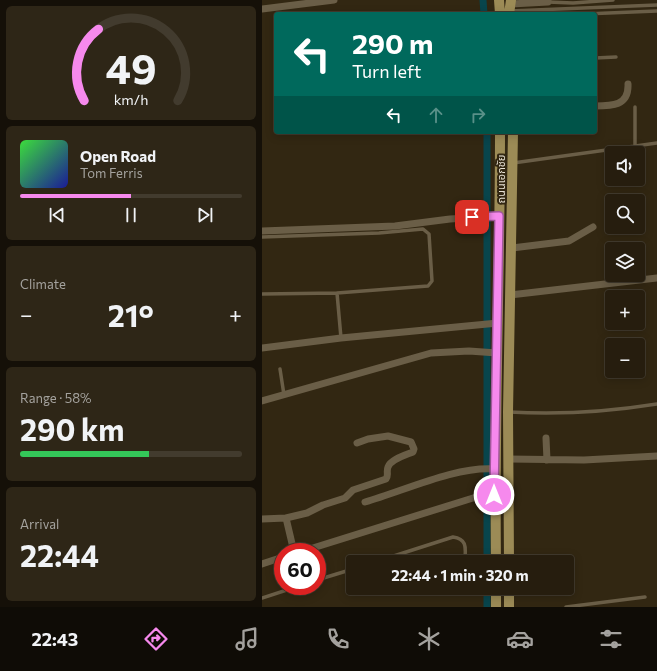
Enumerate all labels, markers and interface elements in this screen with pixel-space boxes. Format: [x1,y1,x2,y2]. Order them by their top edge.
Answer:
text: 290 m [352,26,433,60]
icon: left [286,28,338,80]
text: 49 [105,42,157,93]
text: Turn left [352,60,421,82]
text: km/h [114,90,148,108]
icon: left [383,104,405,126]
icon: ahead [425,104,447,126]
icon: right [467,104,489,126]
map controls [605,146,645,378]
button: sound [605,146,645,186]
text: Open Road [80,147,156,165]
street label: ถนนเอกชัย [494,155,507,203]
text: Tom Ferris [80,165,143,181]
button: search [605,194,645,234]
pin [455,200,489,234]
icon: previous [46,204,68,226]
icon: pause [120,204,142,226]
icon: next [194,204,216,226]
icon: arrive [461,206,483,228]
button: layers [605,242,645,282]
text: Climate [20,276,66,292]
button: + [605,290,645,330]
text: 21° [108,296,154,333]
text: − [20,301,33,328]
text: + [229,301,242,328]
button: − [605,338,645,378]
text: Range · 58% [20,390,92,406]
text: 290 km [20,410,124,447]
position arrow [473,474,515,516]
text: Arrival [20,516,59,532]
text: 22:44 [20,536,99,573]
speed limit sign: 60 [274,543,326,595]
text: 22:44 · 1 min · 320 m [391,566,529,584]
icon: directions [142,625,170,653]
icon: music [233,625,261,653]
icon: phone [324,625,352,653]
icon: climate [415,625,443,653]
icon: car [506,625,534,653]
icon: filters [597,625,625,653]
text: 22:43 [32,628,78,650]

